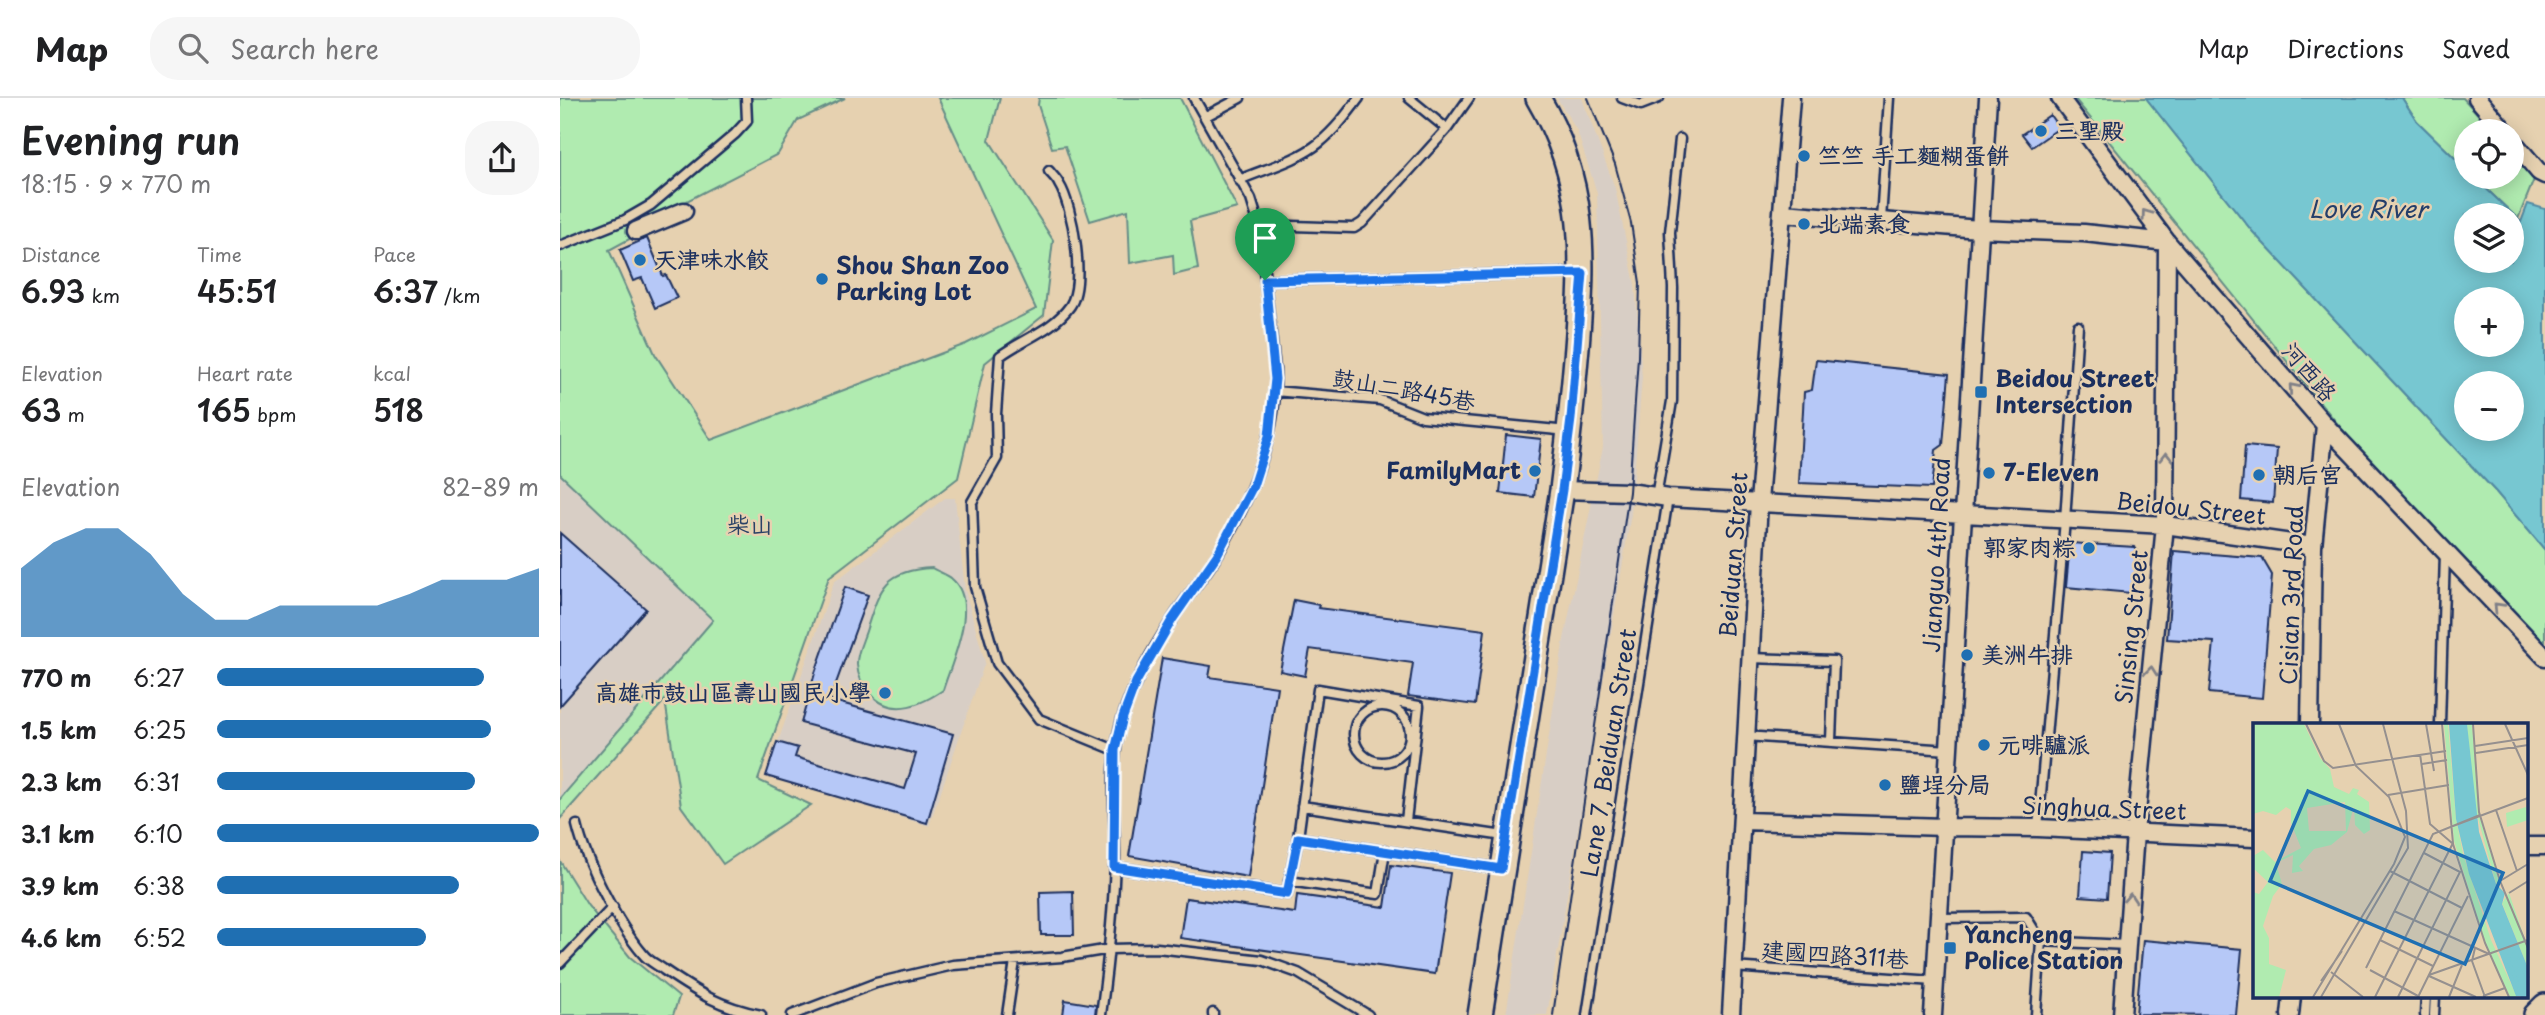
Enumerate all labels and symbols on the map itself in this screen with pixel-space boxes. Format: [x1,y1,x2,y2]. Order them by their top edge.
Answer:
place label: 三聖殿 [2055,112,2124,147]
marker: 三聖殿 [2033,123,2049,139]
place label: 竺竺 手工麵糊蛋餅 [1818,137,2009,172]
marker: 竺竺 手工麵糊蛋餅 [1796,148,1812,164]
water label: Love River [2309,190,2430,226]
place label: 北端素食 [1818,205,1910,240]
pin [1235,208,1295,280]
one-way arrow [2142,209,2154,222]
marker: 北端素食 [1796,216,1812,232]
place label: 天津味水餃 [654,241,769,276]
place label: Shou Shan Zoo Parking Lot [836,247,1009,308]
marker: 天津味水餃 [632,252,648,268]
marker: Shou Shan Zoo Parking Lot [814,271,830,287]
street label: 河西路 [2274,333,2346,409]
street label: 鼓山二路45巷 [1330,359,1479,418]
place label: Beidou Street Intersection [1995,360,2155,421]
one-way arrow [2289,383,2301,396]
marker: Beidou Street Intersection [1973,384,1989,400]
one-way arrow [2158,451,2174,461]
place label: FamilyMart [1386,452,1521,487]
place label: 7-Eleven [2003,454,2099,489]
street label: Jianguo 4th Road [1913,456,1958,654]
place label: 朝后宮 [2273,456,2342,491]
marker: FamilyMart [1527,463,1543,479]
marker: 7-Eleven [1981,465,1997,481]
marker: 朝后宮 [2251,467,2267,483]
street label: Beiduan Street [1709,471,1756,639]
street label: Beidou Street [2115,482,2268,533]
street label: Cisian 3rd Road [2270,504,2311,685]
park label: 柴山 [727,506,773,541]
place label: 郭家肉粽 [1983,529,2075,564]
marker: 郭家肉粽 [2081,540,2097,556]
street label: Sinsing Street [2105,548,2156,706]
one-way arrow [2494,603,2507,616]
street label: Lane 7, Beiduan Street [1571,626,1644,879]
place label: 美洲牛排 [1981,636,2073,671]
marker: 美洲牛排 [1959,647,1975,663]
one-way arrow [2143,666,2158,677]
place label: 高雄市鼓山區壽山國民小學 [595,674,871,709]
marker: 高雄市鼓山區壽山國民小學 [877,685,893,701]
inset map [2253,723,2528,998]
place label: 元啡驢派 [1998,726,2090,761]
marker: 元啡驢派 [1976,737,1992,753]
place label: 鹽埕分局 [1899,766,1991,801]
marker: 鹽埕分局 [1877,777,1893,793]
street label: Singhua Street [2021,787,2187,828]
one-way arrow [2123,892,2138,903]
place label: Yancheng Police Station [1964,916,2123,977]
street label: 建國四路311巷 [1760,931,1911,976]
marker: Yancheng Police Station [1942,940,1958,956]

